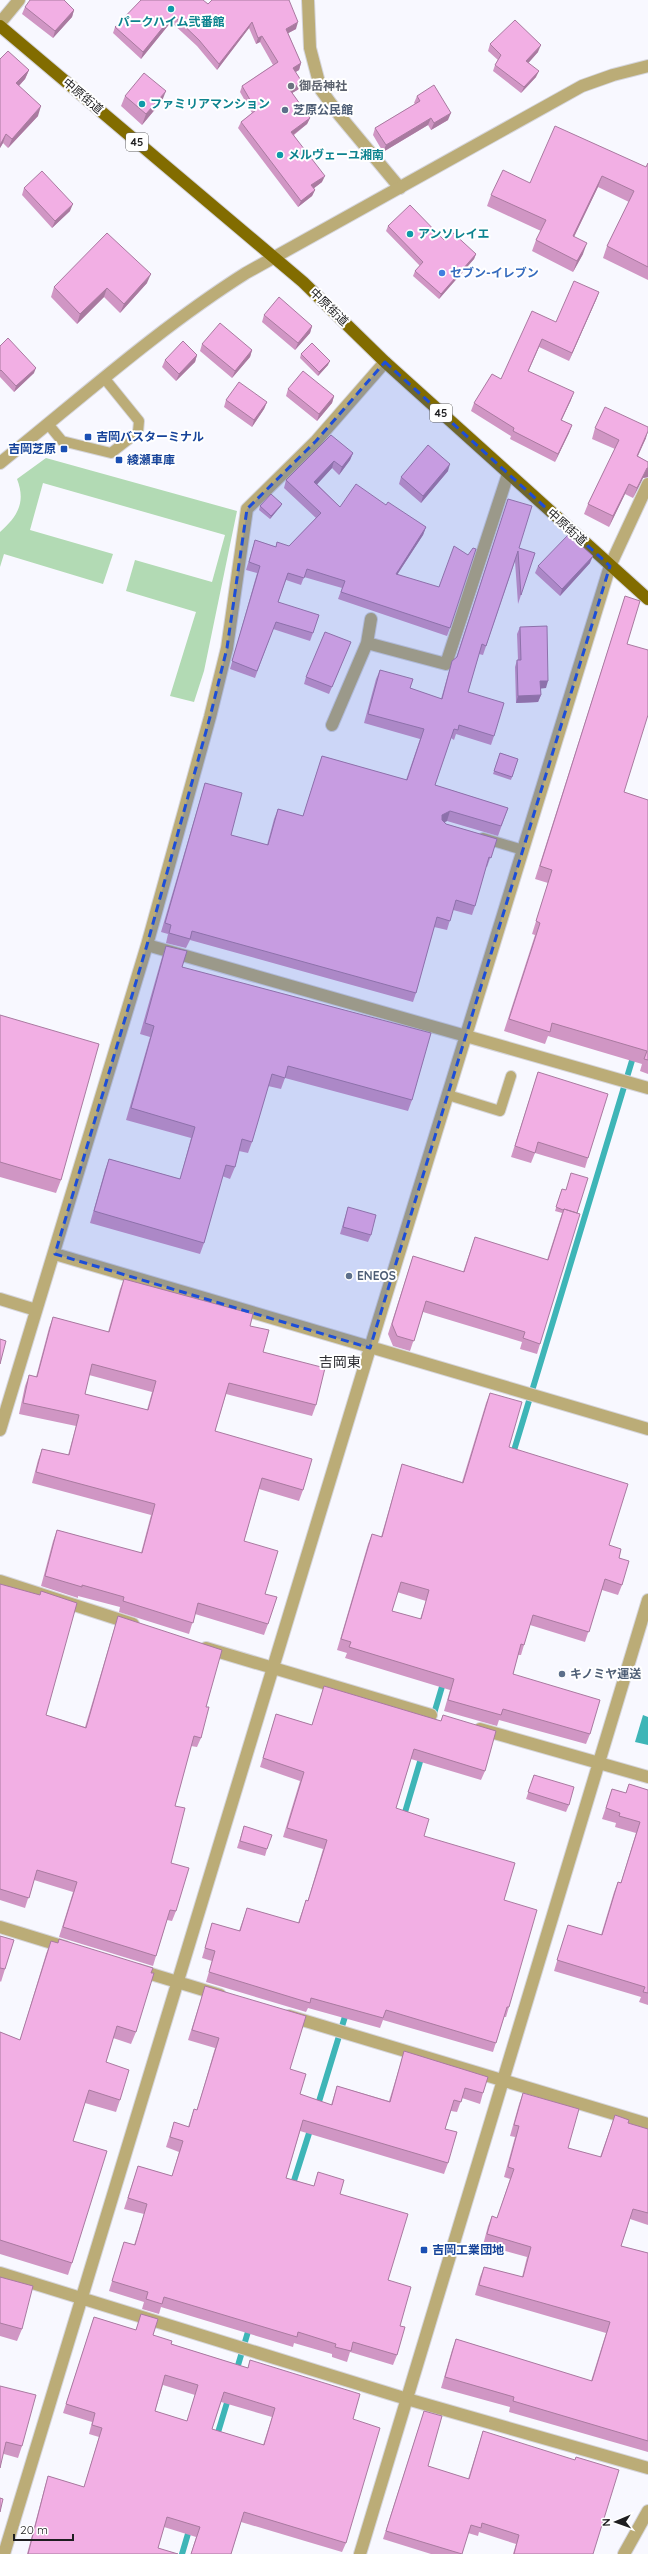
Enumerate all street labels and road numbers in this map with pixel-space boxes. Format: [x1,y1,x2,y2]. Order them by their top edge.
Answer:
street label: 中原街道 [60,74,107,117]
road number: 45 [126,133,148,151]
street label: 中原街道 [307,285,352,329]
road number: 45 [430,404,452,422]
street label: 中原街道 [544,505,590,548]

